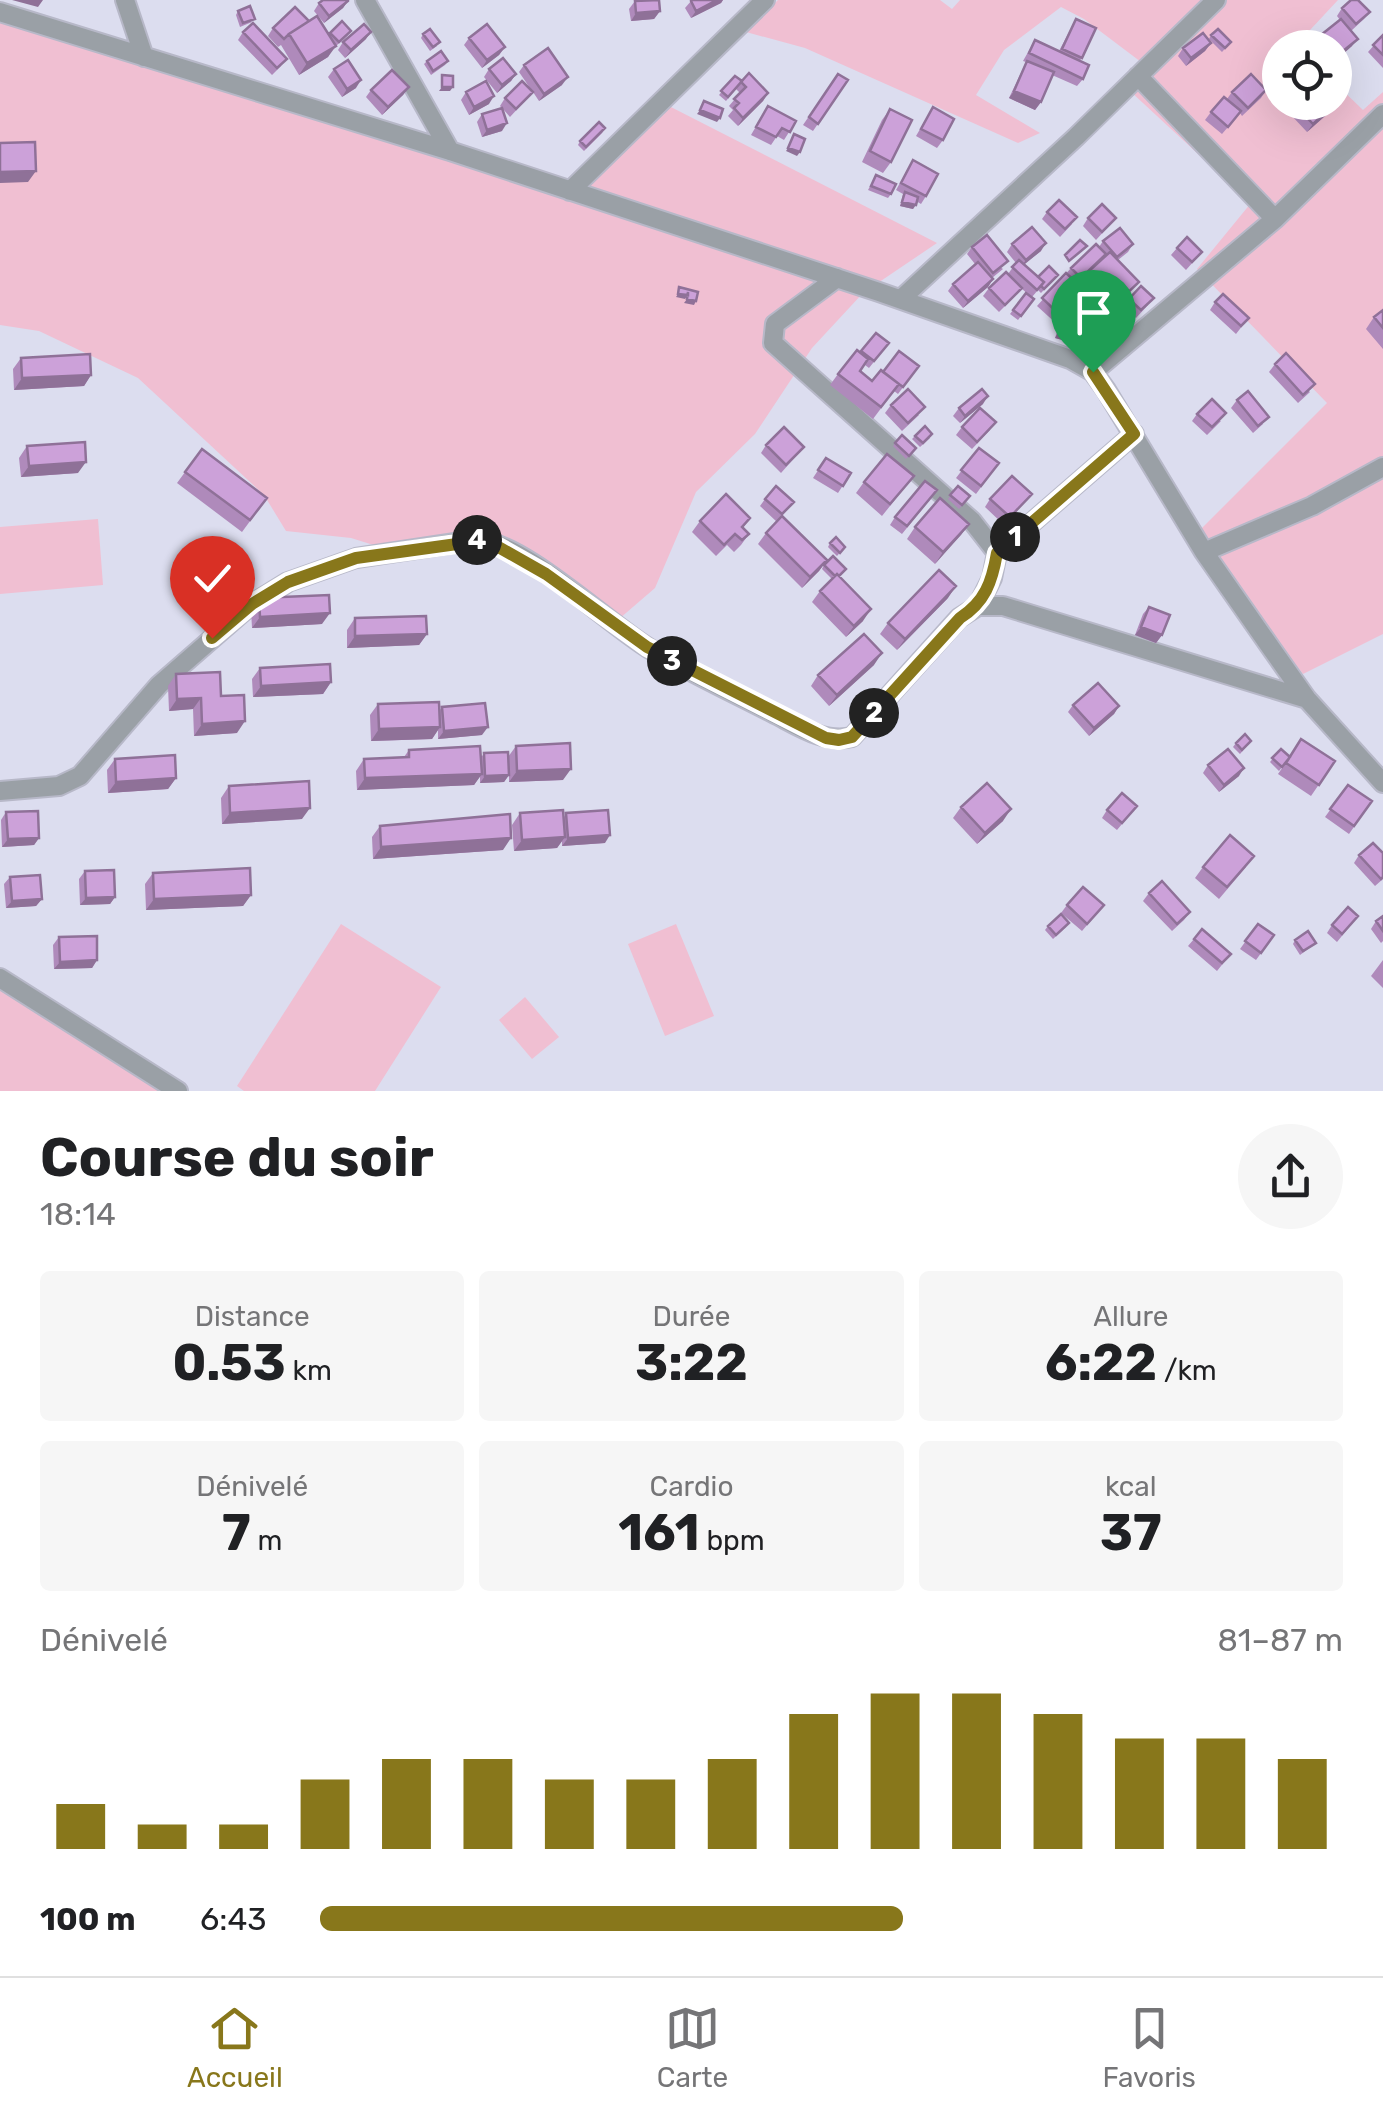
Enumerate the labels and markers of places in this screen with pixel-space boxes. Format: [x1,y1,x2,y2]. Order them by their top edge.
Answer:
pin [1051,270,1136,373]
pin: 1 [990,512,1040,562]
pin: 4 [452,515,502,565]
pin [170,536,255,639]
pin: 3 [647,636,697,686]
pin: 2 [849,688,899,738]

